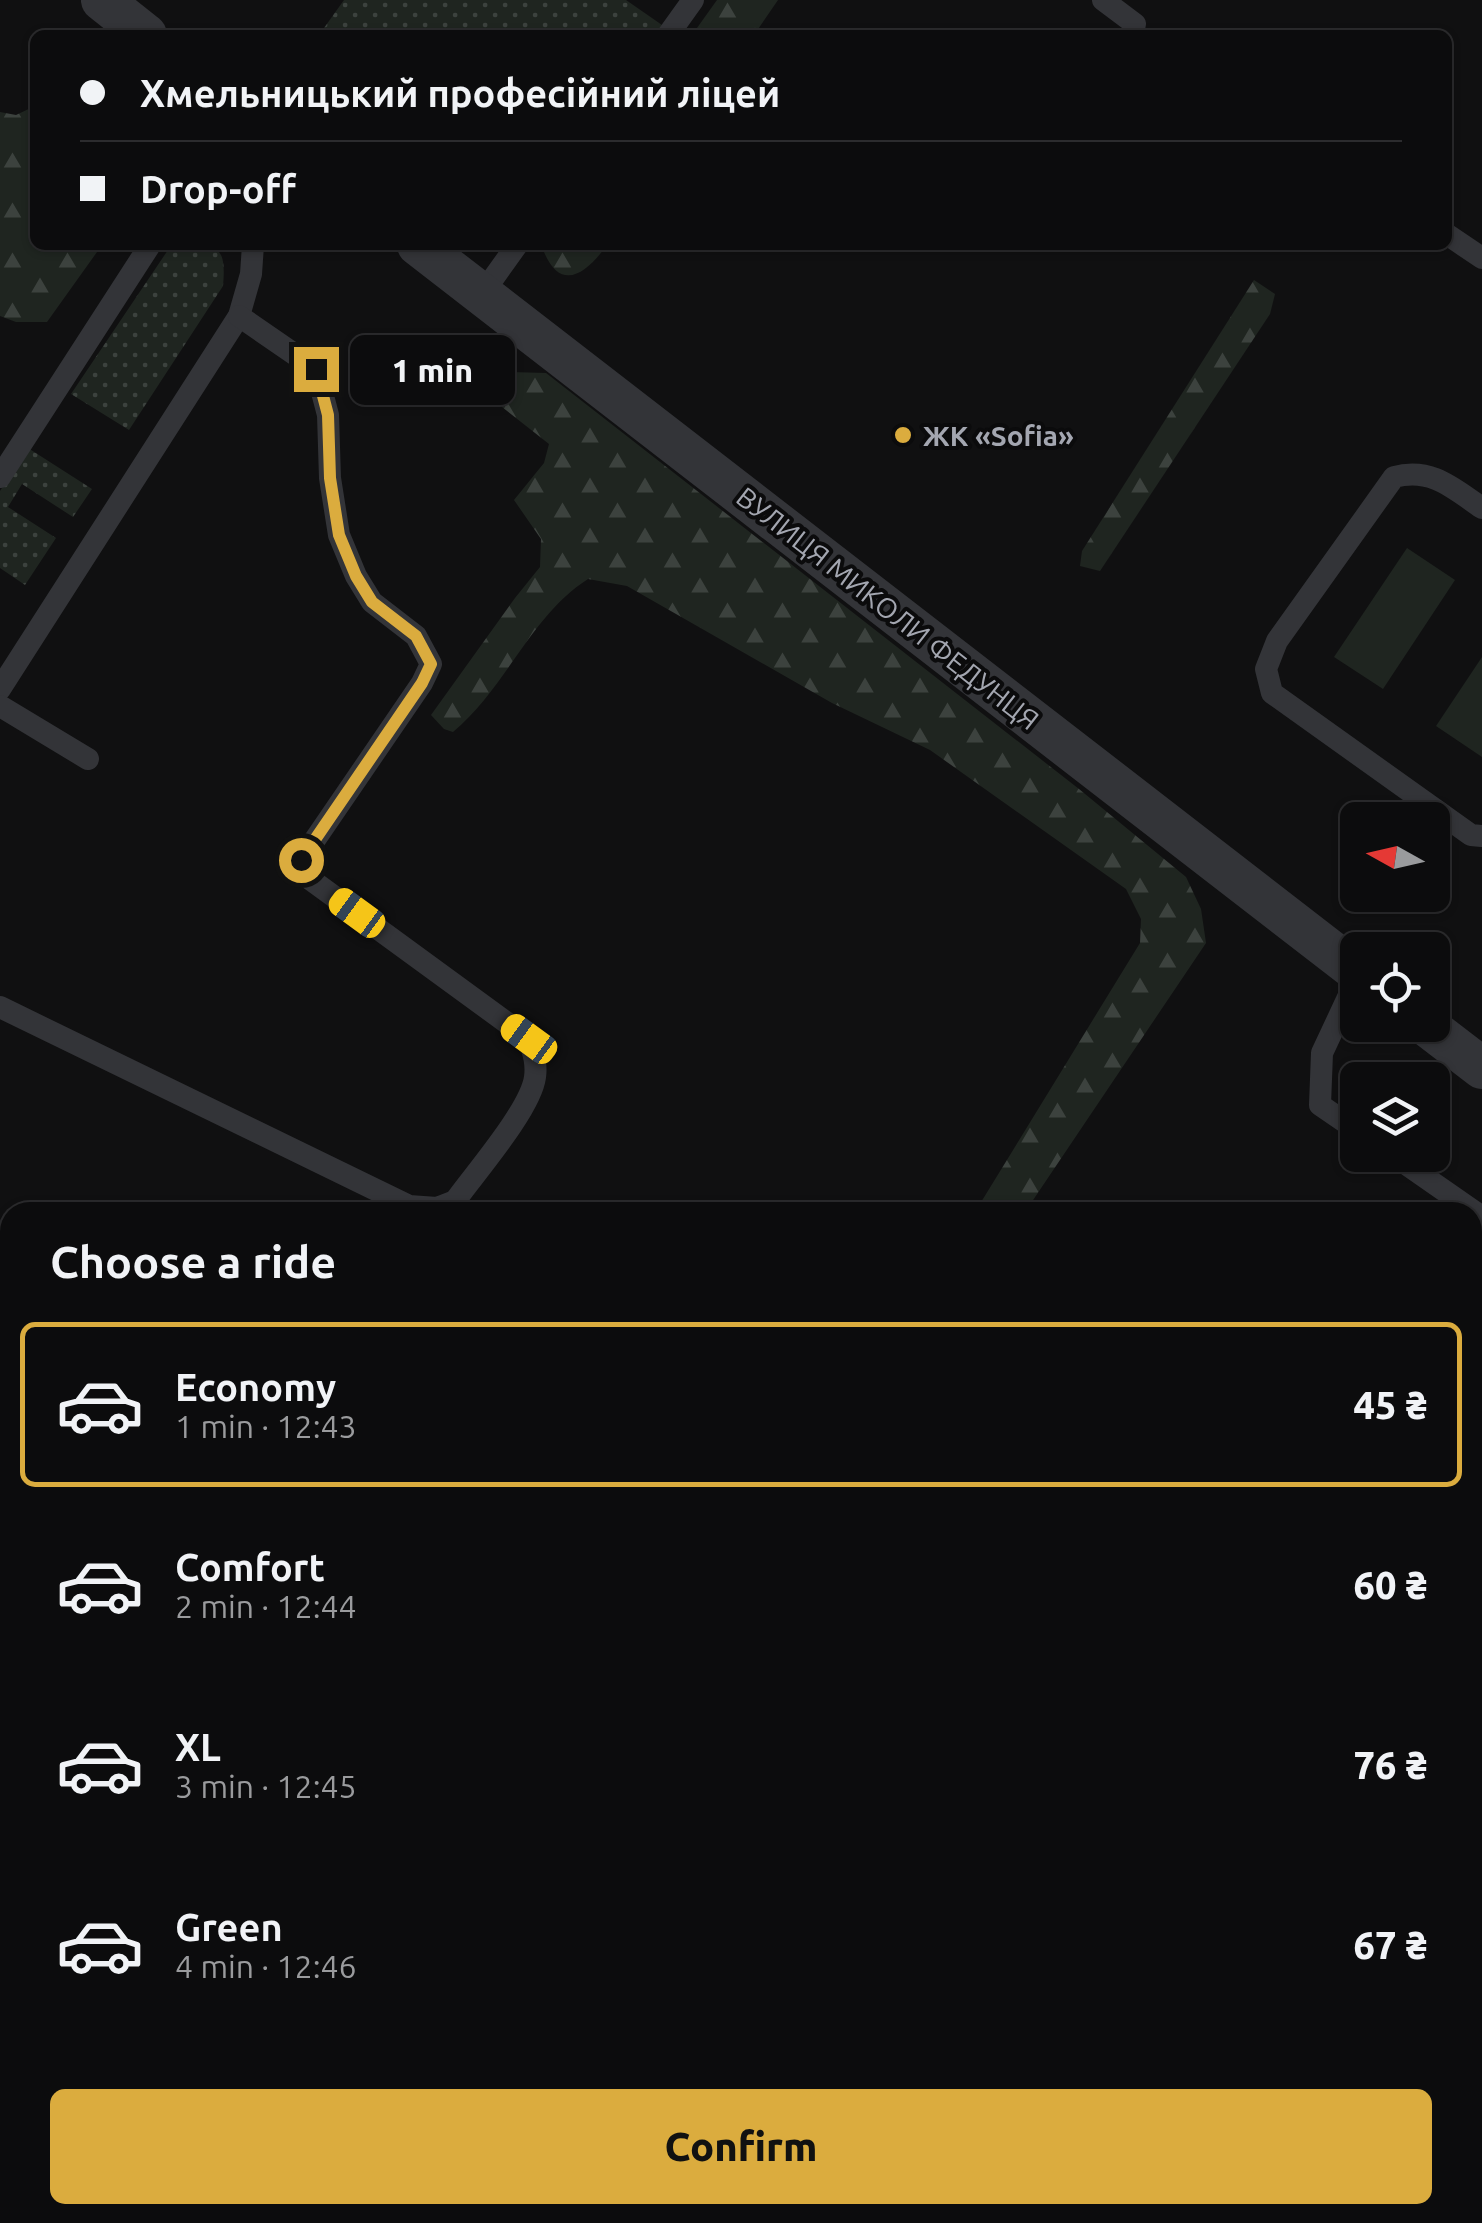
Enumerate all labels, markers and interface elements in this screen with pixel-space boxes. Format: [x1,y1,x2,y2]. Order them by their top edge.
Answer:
text: Хмельницький професійний ліцей [140,72,780,114]
text: Drop-off [140,168,296,210]
callout: 1 min [351,334,516,404]
route end [294,347,339,392]
text: 1 min [392,352,473,388]
place label: ЖК «Sofia» [923,420,1074,451]
marker: ЖК «Sofia» [892,424,914,446]
street label: ВУЛИЦЯ МИКОЛИ ФЕДУНЦЯ [731,481,1045,735]
north arrow [1340,802,1450,912]
map controls [1340,802,1450,1172]
route start [279,838,324,883]
car [324,883,390,943]
button: locate [1340,932,1450,1042]
car [496,1009,562,1069]
button: layers [1340,1062,1450,1172]
text: Choose a ride [50,1236,336,1287]
icon: car [55,1360,145,1450]
text: Economy [175,1366,336,1408]
text: 45 ₴ [1354,1384,1427,1426]
text: 1 min · 12:43 [175,1408,357,1444]
icon: car [55,1540,145,1630]
text: Comfort [175,1546,325,1588]
text: 60 ₴ [1354,1564,1427,1606]
text: 2 min · 12:44 [175,1588,357,1624]
icon: car [55,1720,145,1810]
text: XL [175,1726,221,1768]
text: 76 ₴ [1354,1744,1427,1786]
text: 3 min · 12:45 [175,1768,357,1804]
icon: car [55,1900,145,1990]
text: Green [175,1906,283,1948]
text: 67 ₴ [1354,1924,1427,1966]
text: 4 min · 12:46 [175,1948,357,1984]
button: Confirm [50,2089,1432,2204]

